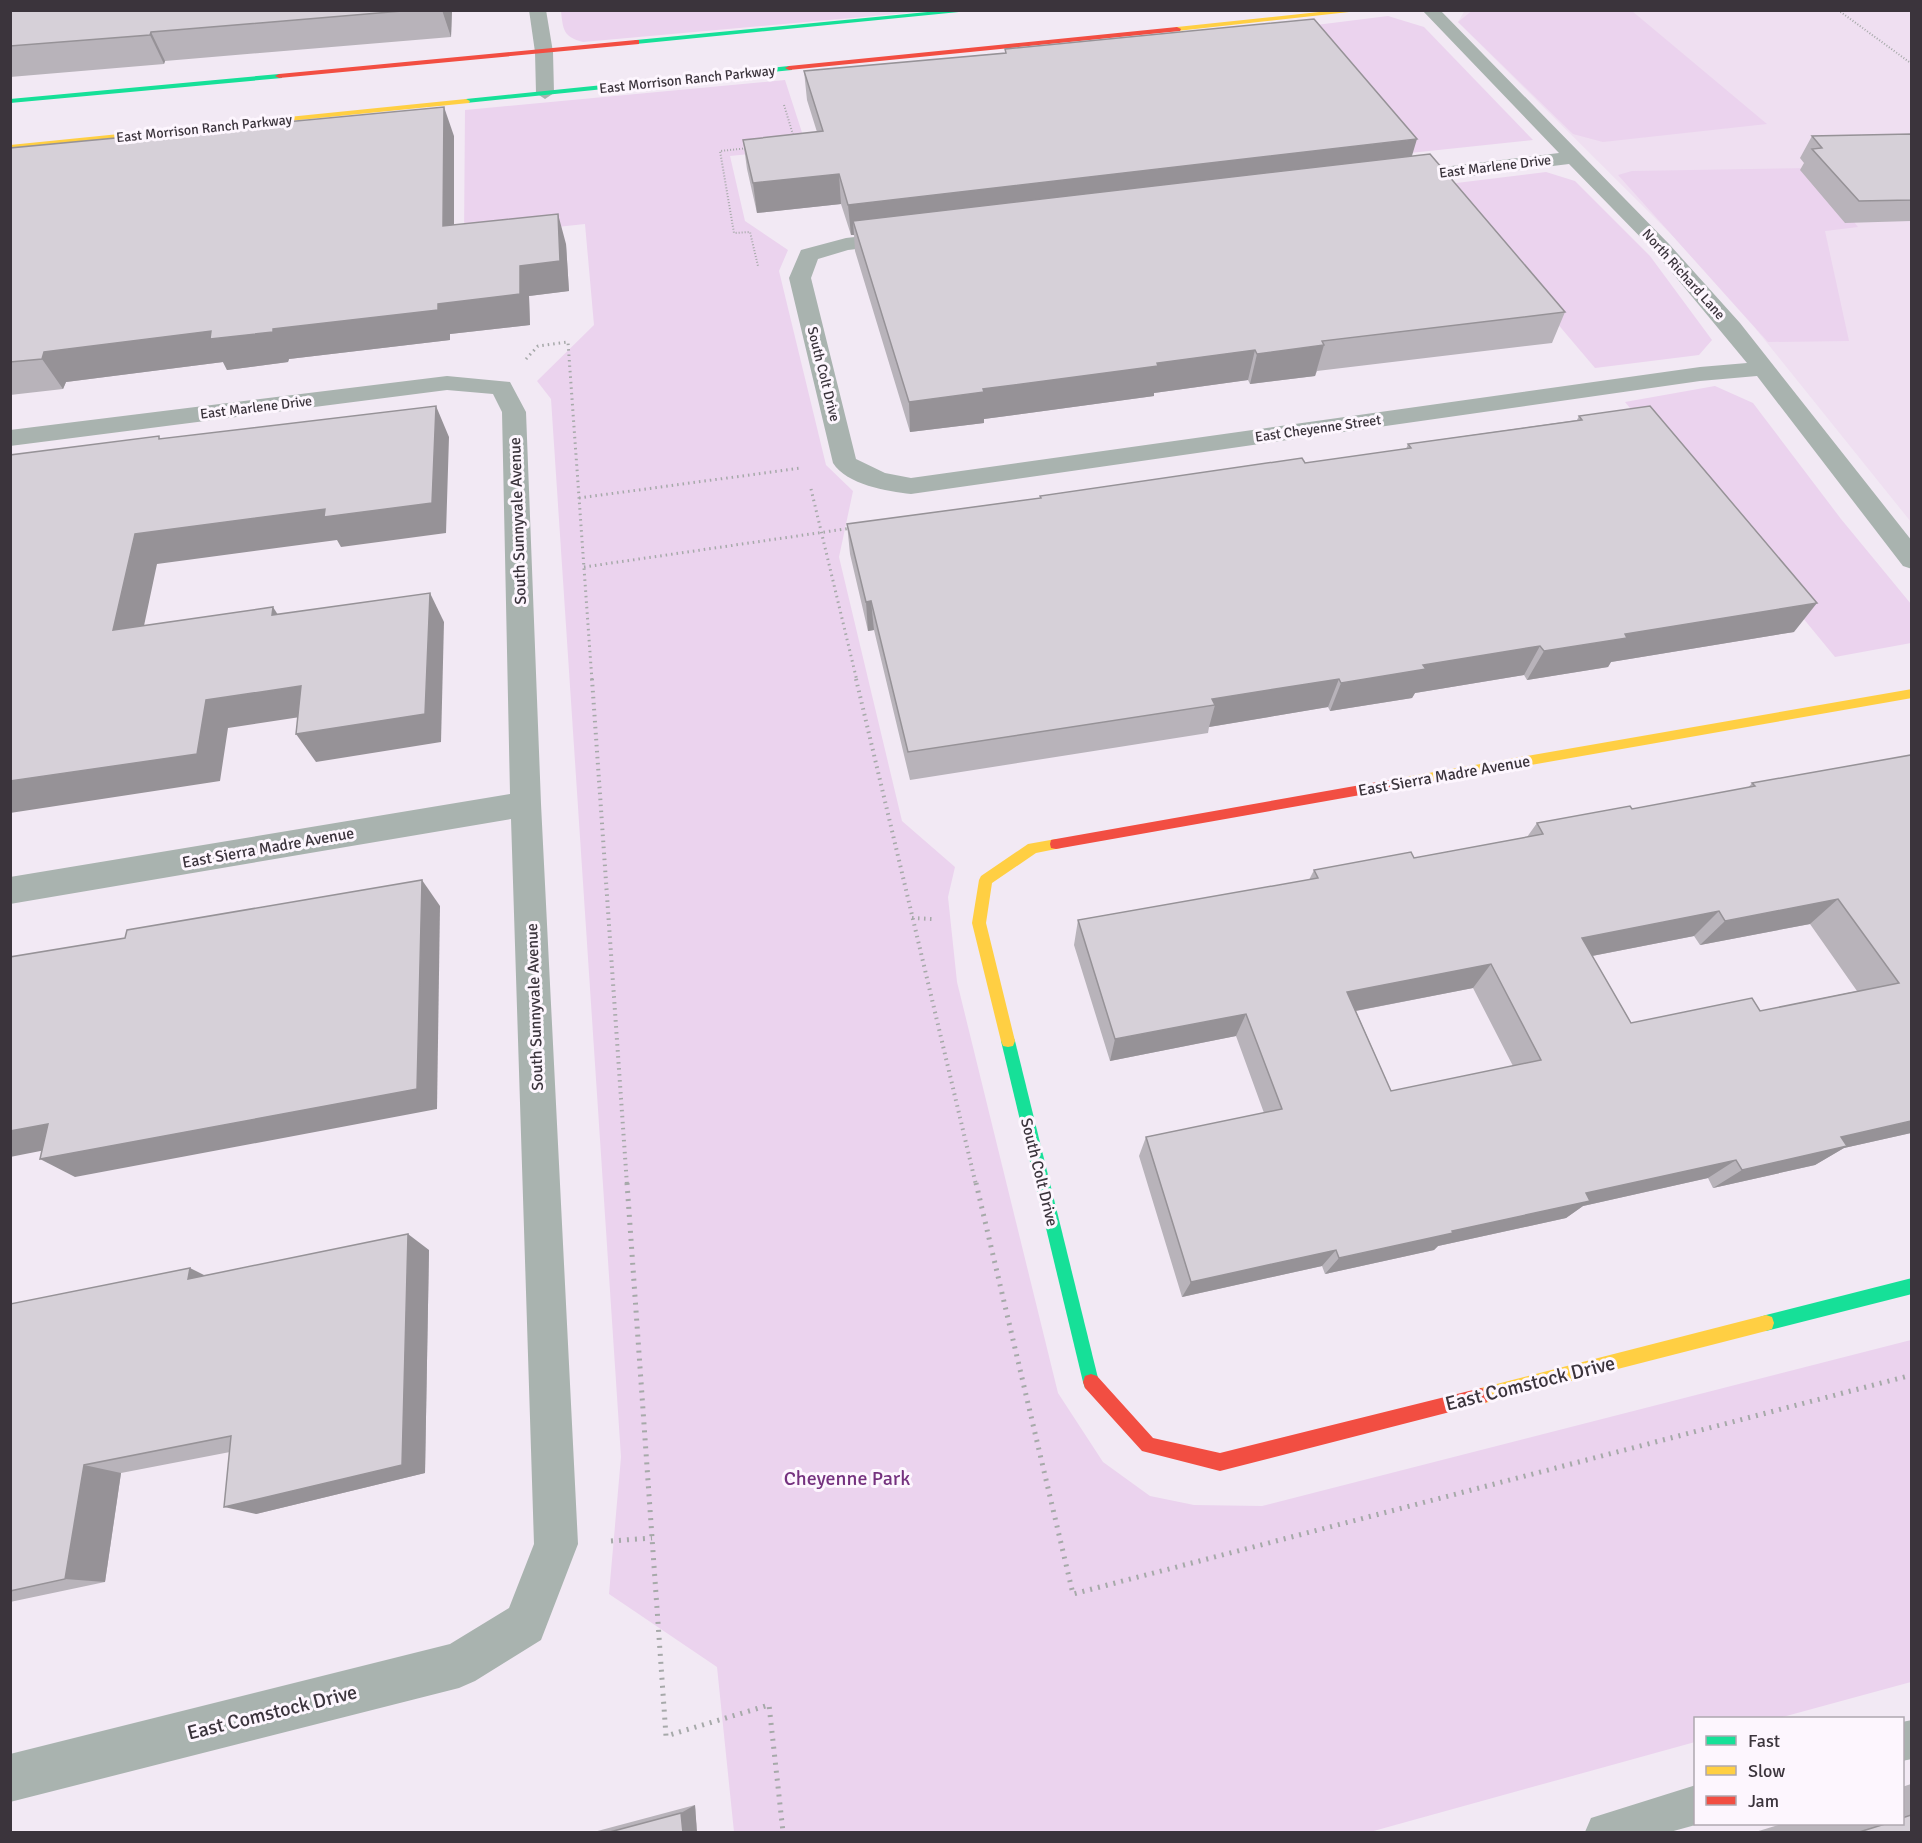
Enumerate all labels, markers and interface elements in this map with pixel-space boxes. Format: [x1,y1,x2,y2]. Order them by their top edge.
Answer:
street label: East Morrison Ranch Parkway [598,62,776,97]
street label: East Morrison Ranch Parkway [115,111,293,146]
street label: East Marlene Drive [1438,151,1552,182]
street label: North Richard Lane [1639,226,1729,323]
street label: South Colt Drive [804,325,844,423]
street label: East Marlene Drive [199,392,313,423]
street label: East Cheyenne Street [1254,411,1382,446]
street label: South Sunnyvale Avenue [505,437,531,605]
street label: East Sierra Madre Avenue [1357,751,1532,801]
street label: East Sierra Madre Avenue [181,823,356,873]
street label: South Sunnyvale Avenue [522,923,548,1091]
street label: South Colt Drive [1016,1116,1062,1229]
street label: East Comstock Drive [1443,1350,1618,1417]
park label: Cheyenne Park [784,1466,910,1491]
street label: East Comstock Drive [185,1679,360,1746]
legend [1694,1717,1904,1825]
text: Fast [1748,1730,1780,1752]
text: Slow [1748,1760,1785,1782]
text: Jam [1748,1790,1779,1812]

